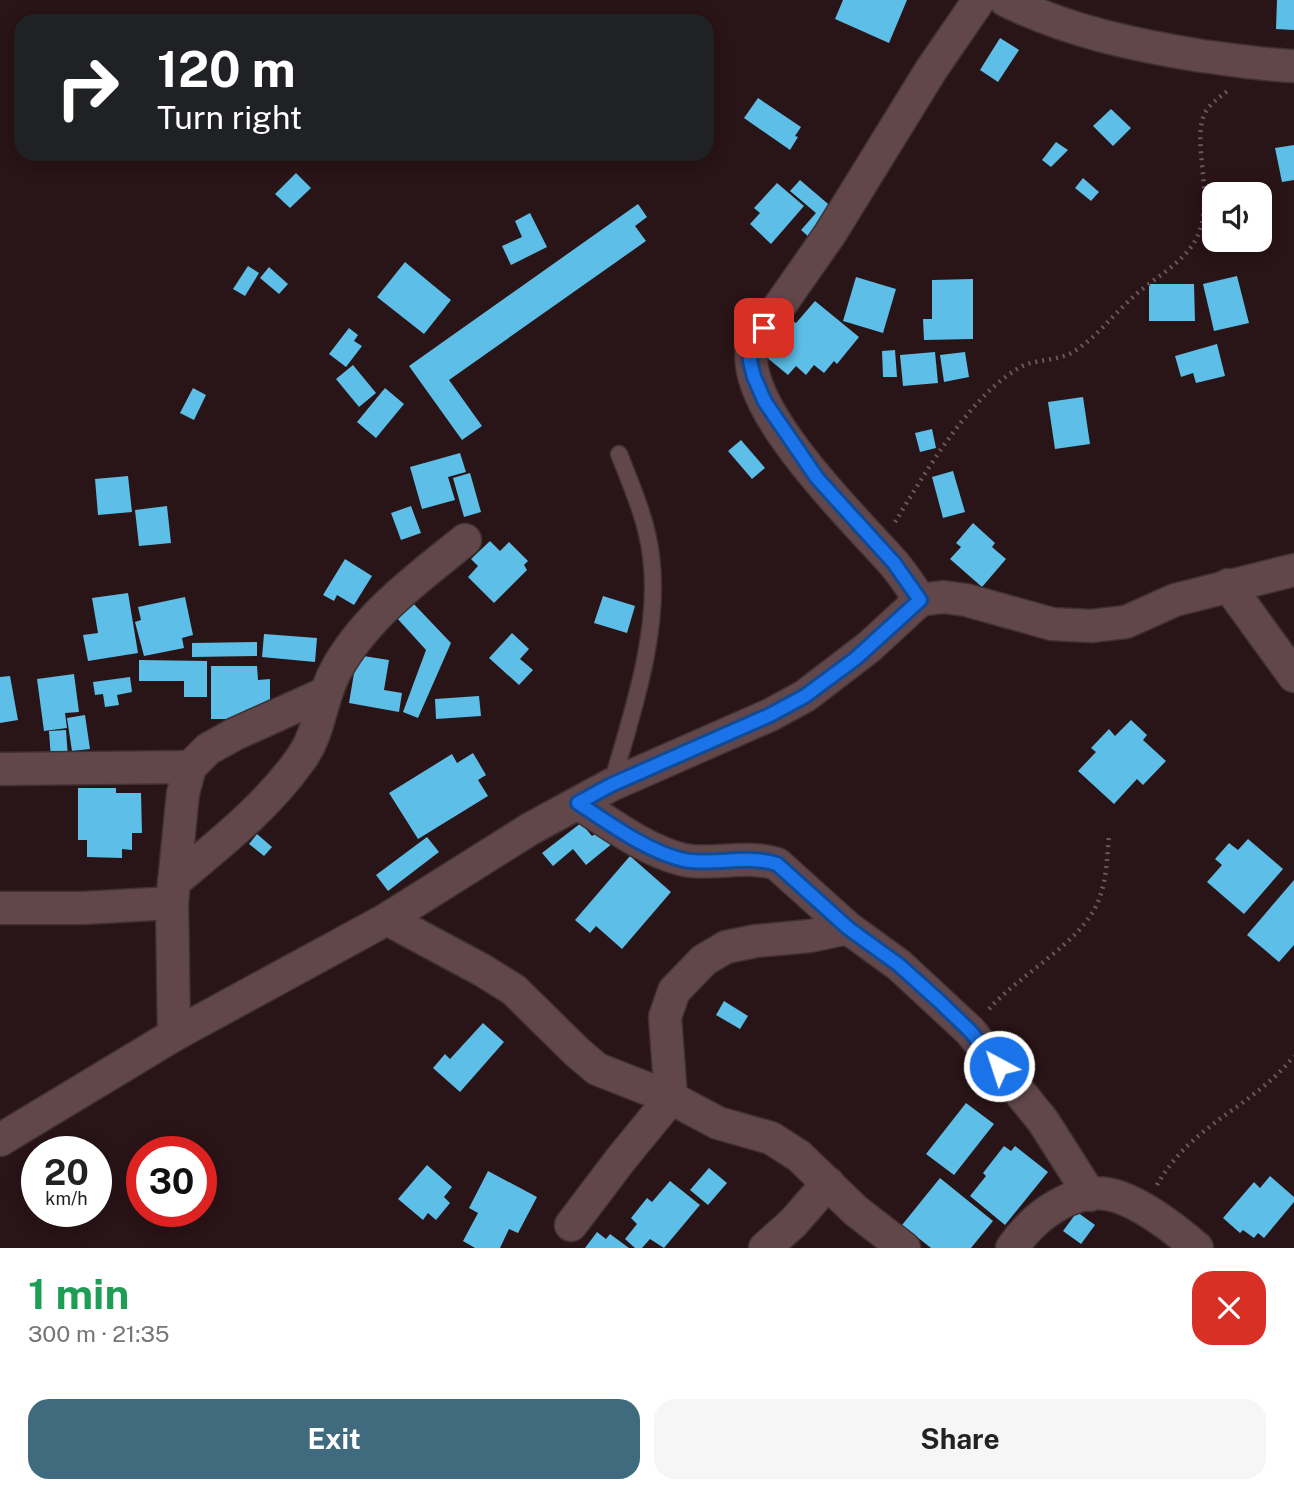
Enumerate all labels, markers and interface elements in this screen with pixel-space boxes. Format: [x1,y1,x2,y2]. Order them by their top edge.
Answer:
text: 120 m [157,40,296,98]
icon: right [42,42,133,133]
text: Turn right [157,99,302,136]
map controls [1202,182,1272,252]
button: sound [1202,182,1272,252]
pin [734,298,794,358]
icon: arrive [745,309,783,347]
position arrow [962,1029,1036,1103]
speed limit sign: 30 [126,1136,217,1227]
text: 20 [44,1152,89,1193]
text: km/h [45,1188,88,1209]
text: 1 min [28,1269,129,1318]
button: close [1192,1271,1266,1345]
text: 300 m · 21:35 [28,1320,170,1347]
button: Exit [28,1399,640,1479]
button: Share [654,1399,1266,1479]

